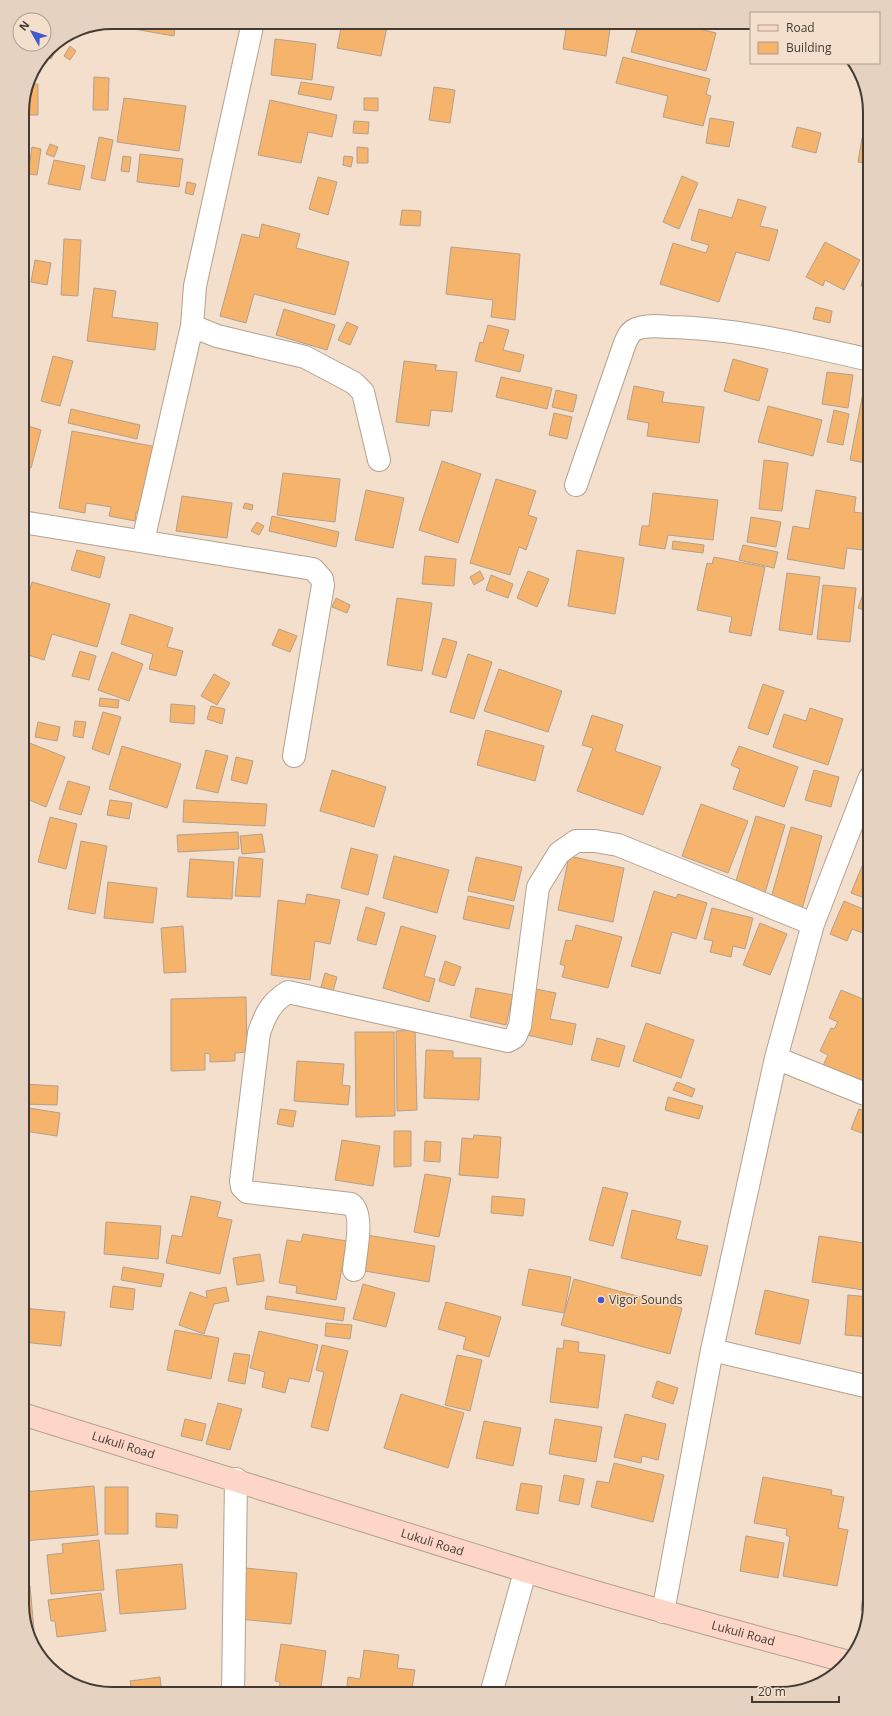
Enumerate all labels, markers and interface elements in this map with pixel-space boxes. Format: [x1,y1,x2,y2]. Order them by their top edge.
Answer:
north arrow [12,12,52,52]
legend [750,12,880,64]
text: N [15,17,32,34]
text: Road [786,19,815,36]
text: Building [786,39,832,56]
place label: Vigor Sounds [609,1291,683,1308]
marker: Vigor Sounds [596,1295,606,1305]
street label: Lukuli Road [90,1427,157,1463]
street label: Lukuli Road [399,1524,466,1560]
street label: Lukuli Road [710,1616,777,1650]
scale bar [752,1678,839,1704]
text: 20 m [758,1683,786,1700]

